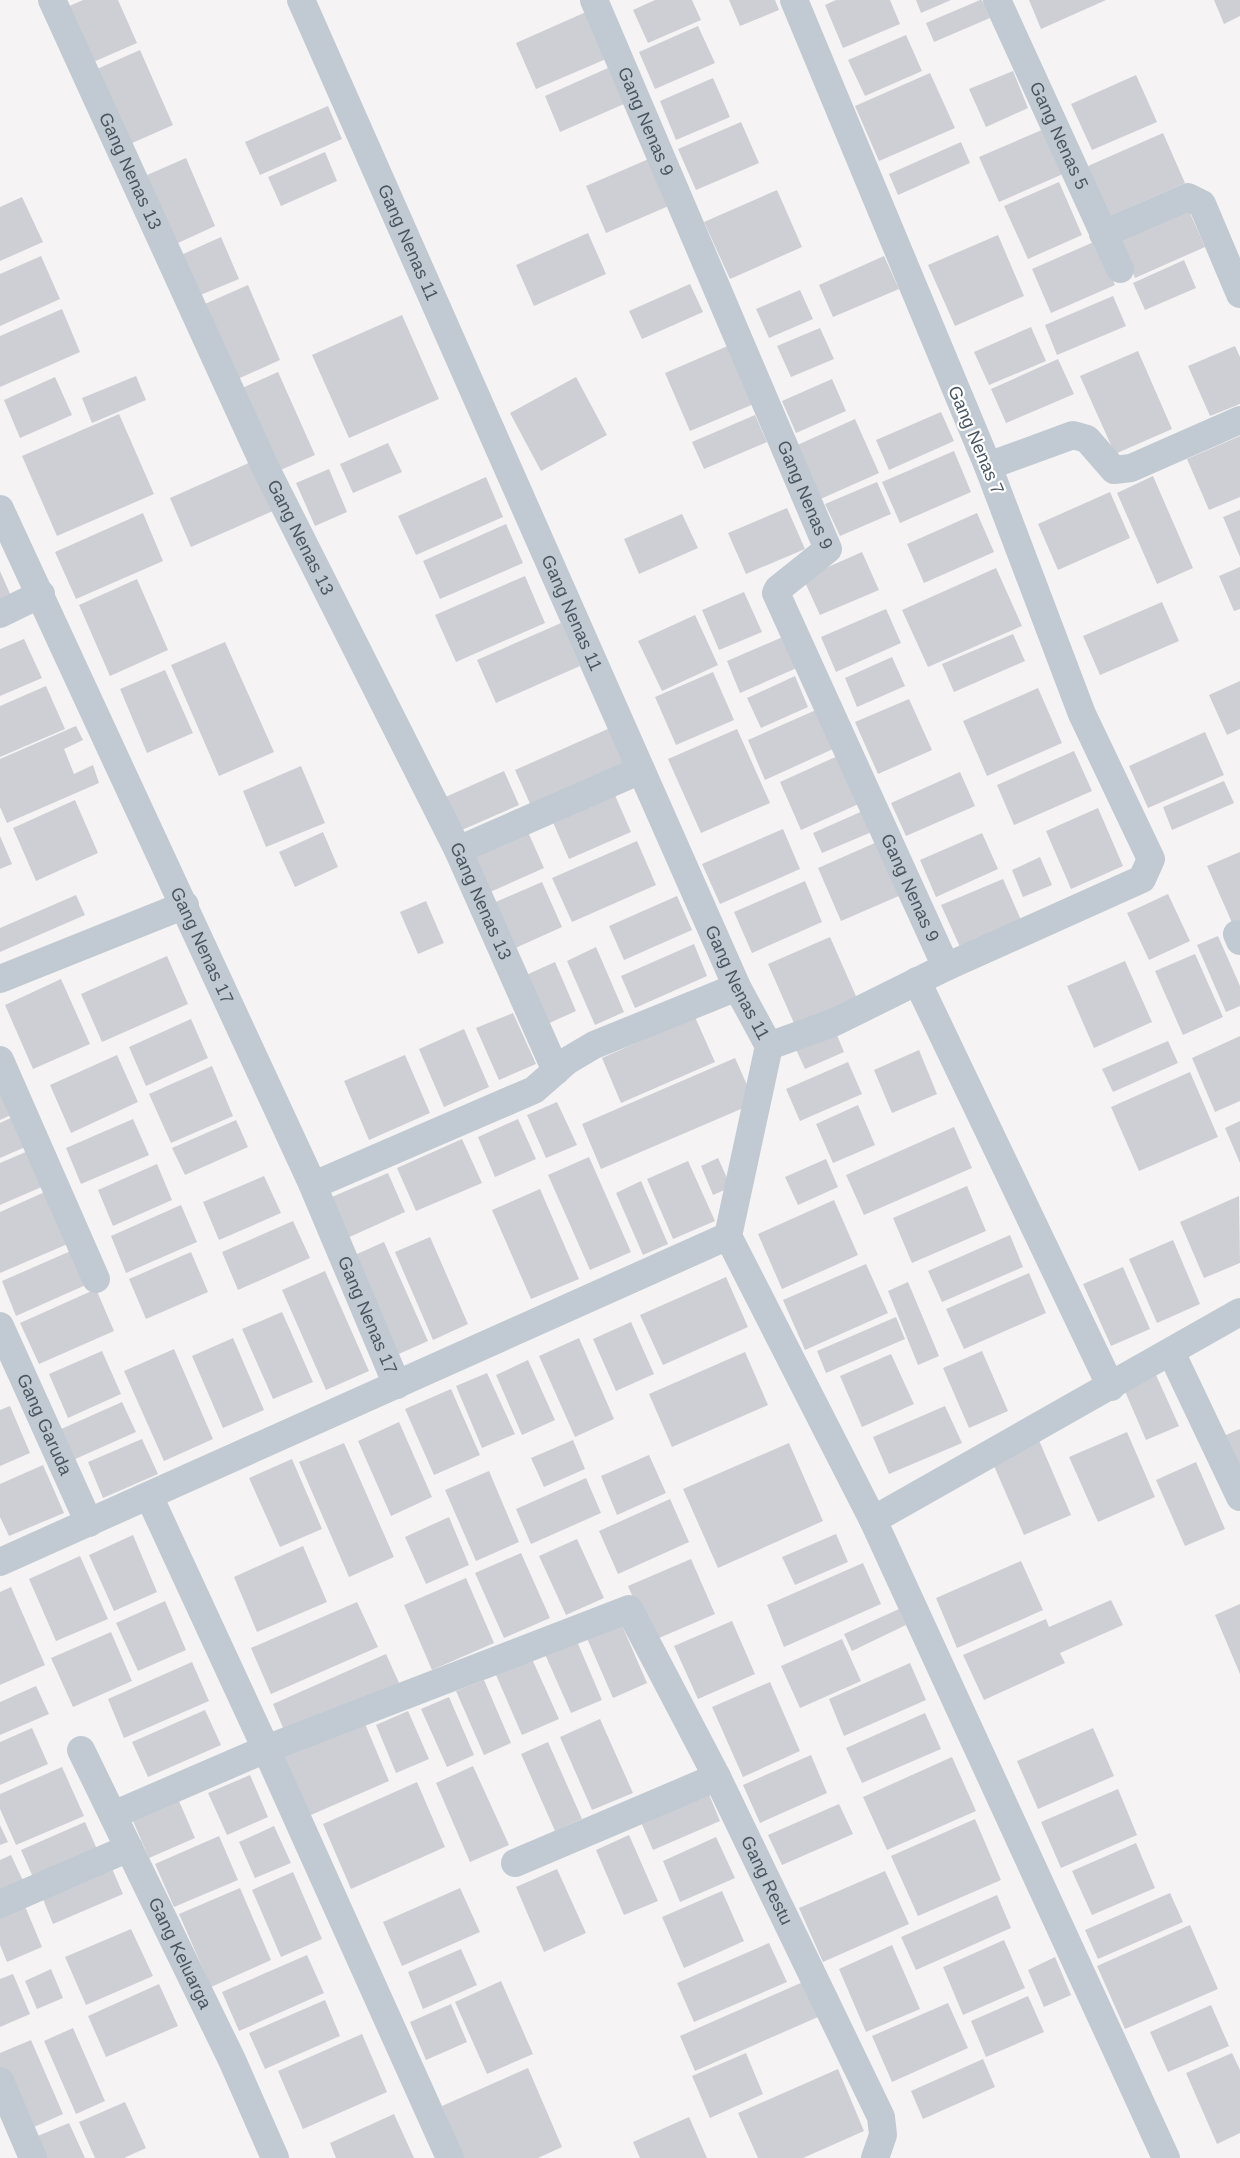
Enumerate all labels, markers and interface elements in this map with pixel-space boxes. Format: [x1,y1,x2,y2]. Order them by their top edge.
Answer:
street label: Gang Nenas 9 [614,64,678,179]
street label: Gang Nenas 5 [1026,79,1092,192]
street label: Gang Nenas 13 [95,109,165,233]
street label: Gang Nenas 11 [374,181,442,304]
street label: Gang Nenas 7 [944,383,1008,497]
street label: Gang Nenas 9 [773,438,837,552]
street label: Gang Nenas 13 [263,476,338,598]
street label: Gang Nenas 11 [537,552,606,674]
street label: Gang Nenas 9 [877,831,943,945]
street label: Gang Nenas 13 [446,839,515,963]
street label: Gang Nenas 17 [166,884,238,1007]
street label: Gang Nenas 11 [701,922,774,1043]
street label: Gang Nenas 17 [334,1253,401,1377]
street label: Gang Garuda [13,1371,76,1479]
street label: Gang Restu [737,1833,797,1928]
street label: Gang Keluarga [144,1894,216,2013]

